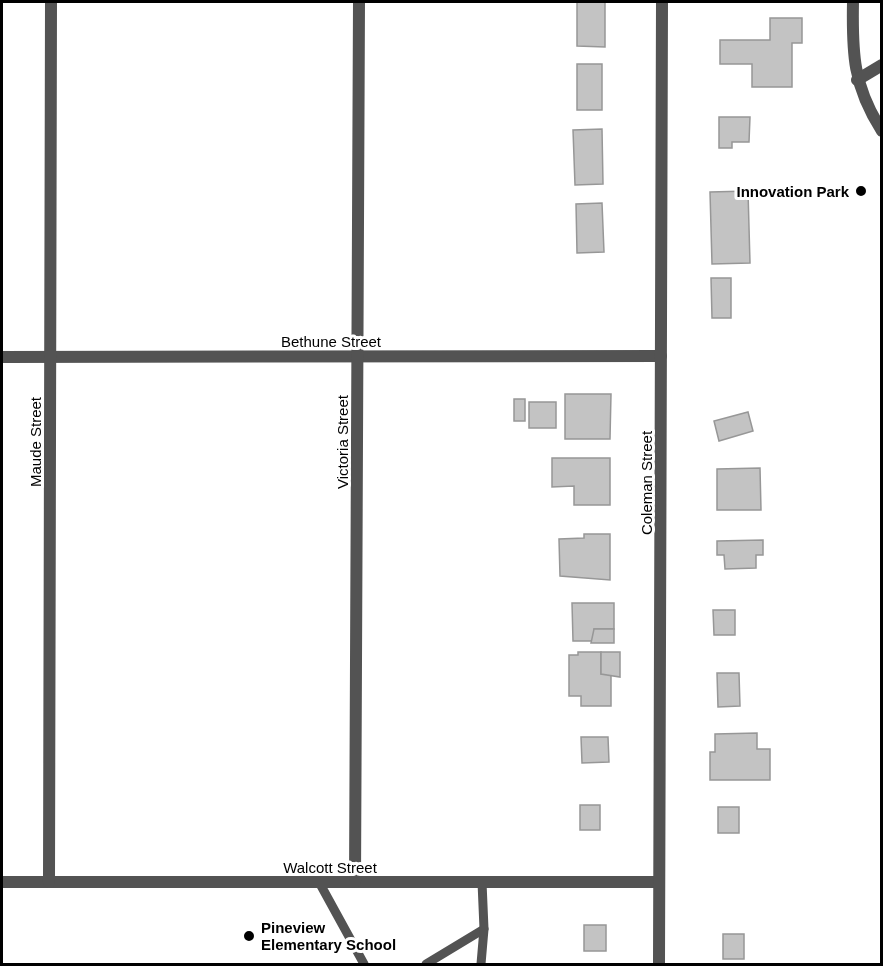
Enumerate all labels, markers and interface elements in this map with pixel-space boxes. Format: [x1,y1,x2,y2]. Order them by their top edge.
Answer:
place label: Innovation Park [736,183,850,200]
marker: Innovation Park [854,184,868,198]
street label: Bethune Street [281,333,382,350]
street label: Victoria Street [334,394,351,489]
street label: Maude Street [27,396,44,487]
street label: Coleman Street [638,430,655,535]
street label: Walcott Street [283,859,378,876]
place label: Pineview Elementary School [261,919,396,953]
marker: Pineview Elementary School [242,929,256,943]

